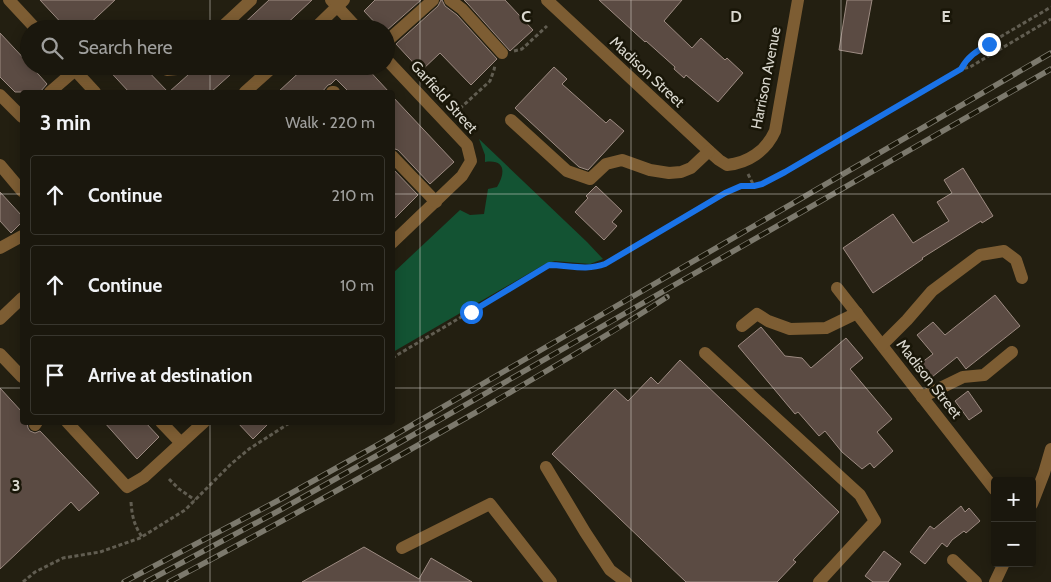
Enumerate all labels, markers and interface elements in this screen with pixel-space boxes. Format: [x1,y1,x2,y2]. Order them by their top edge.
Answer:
text: C [521,7,531,26]
text: D [730,7,742,26]
text: E [941,7,951,26]
search box [20,20,395,75]
street label: Harrison Avenue [747,25,785,131]
street label: Madison Street [606,33,688,111]
route end [978,33,1001,56]
icon: search [38,34,66,62]
text: Search here [78,36,172,59]
street label: Garfield Street [407,57,481,137]
text: 3 min [40,110,91,135]
text: Walk · 220 m [285,113,375,132]
icon: ahead [41,181,69,209]
text: Continue [88,184,162,207]
text: 210 m [332,186,374,205]
icon: ahead [41,271,69,299]
text: Continue [88,274,162,297]
text: 10 m [340,276,374,295]
route start [460,301,483,324]
street label: Madison Street [892,336,966,422]
icon: arrive [41,361,69,389]
text: Arrive at destination [88,364,252,387]
text: 3 [12,476,20,495]
map controls [991,477,1036,567]
button: + [991,477,1036,522]
button: − [991,522,1036,567]

